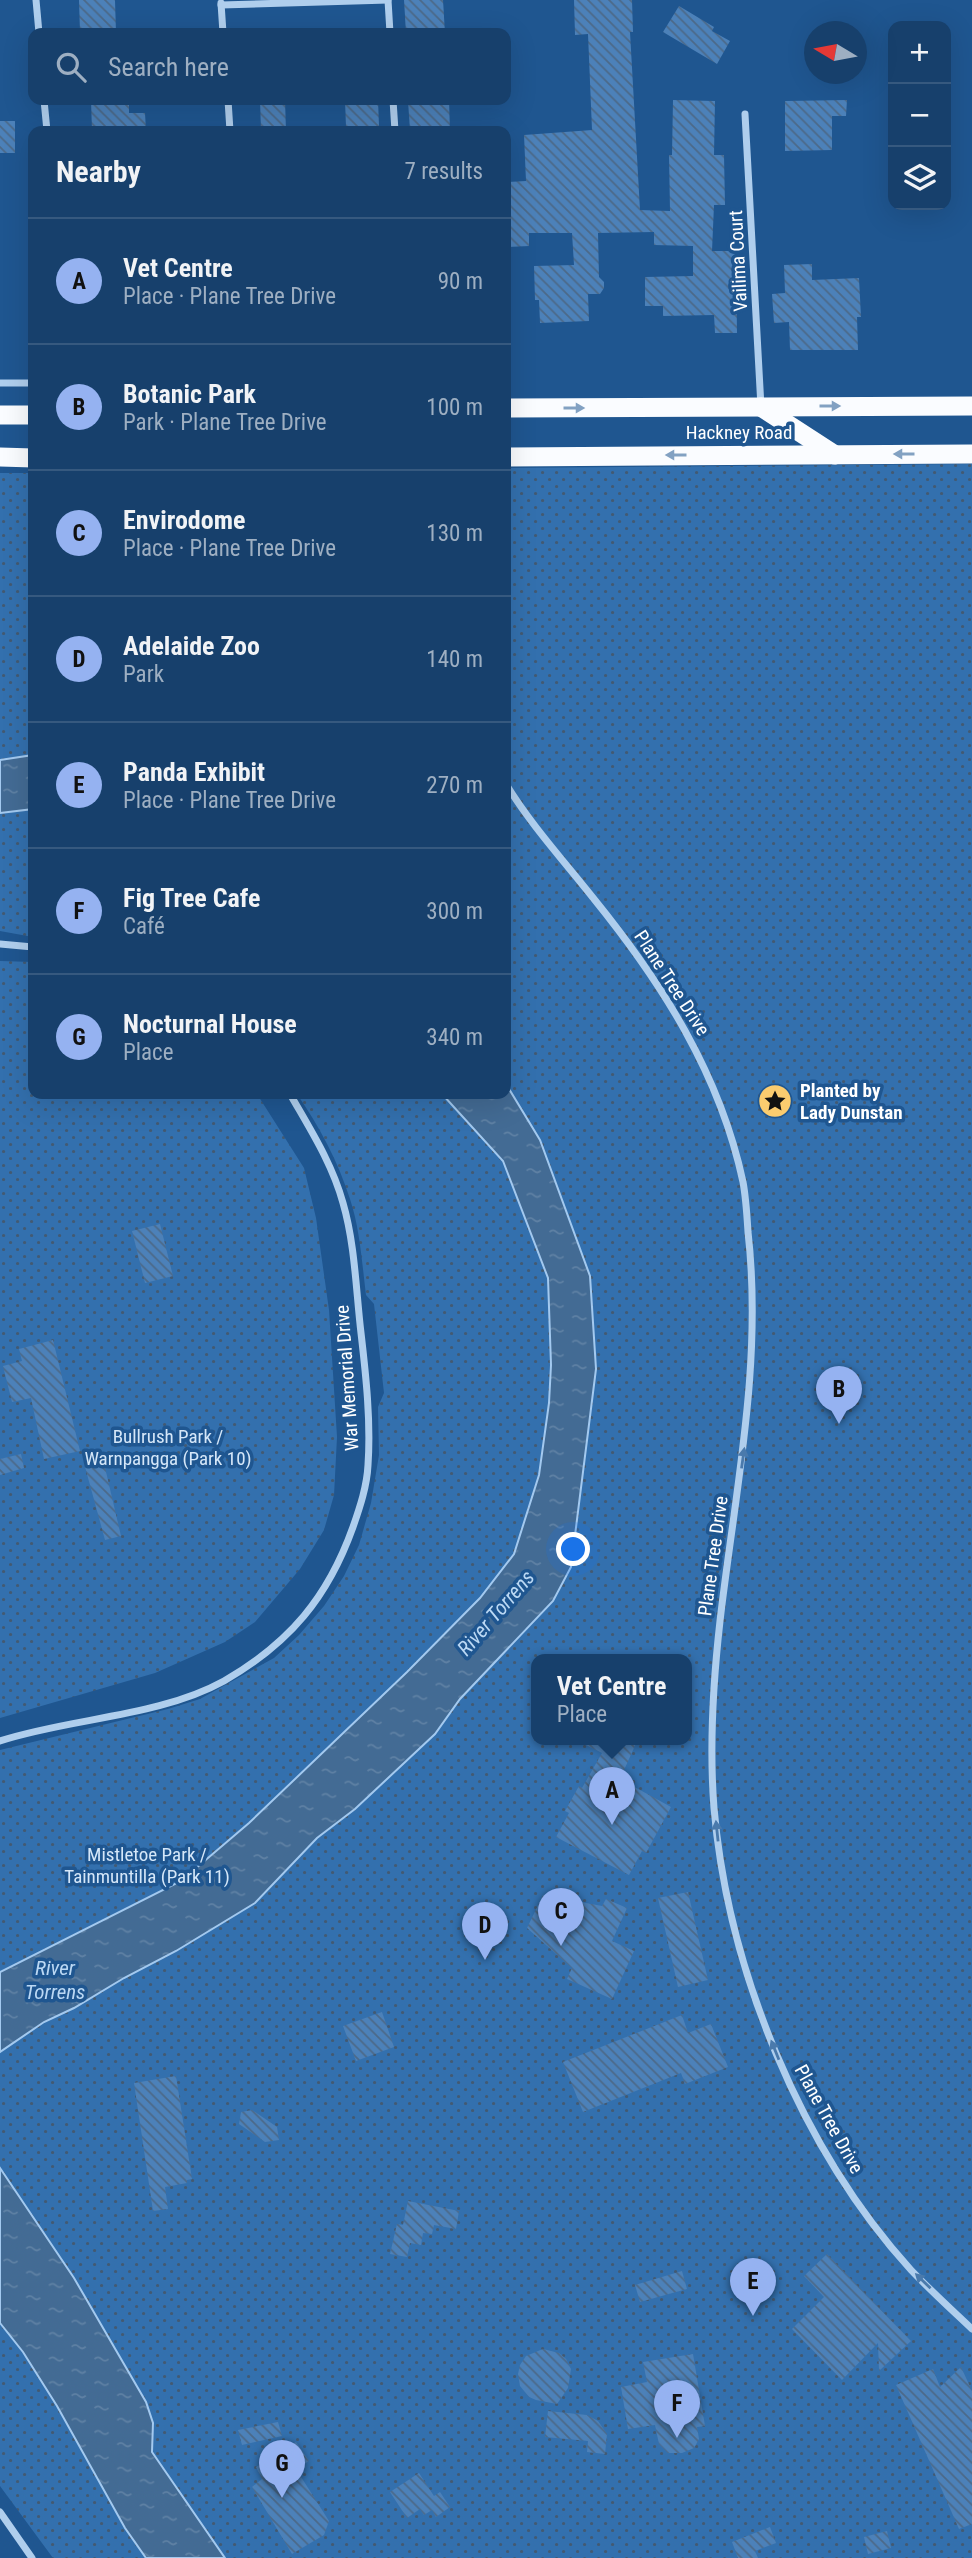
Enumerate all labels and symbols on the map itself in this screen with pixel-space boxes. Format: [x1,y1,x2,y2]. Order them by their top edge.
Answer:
north arrow [804,21,867,84]
street label: Vailima Court [724,210,752,312]
one-way arrow [819,401,841,412]
one-way arrow [563,402,585,414]
street label: Hackney Road [686,421,792,444]
one-way arrow [893,448,915,460]
one-way arrow [665,449,687,461]
street label: Plane Tree Drive [629,926,715,1040]
place label: Planted by Lady Dunstan [800,1079,903,1124]
place icon: Planted by Lady Dunstan [756,1082,794,1120]
street label: War Memorial Drive [330,1304,364,1452]
pin: B [816,1366,862,1424]
park label: Bullrush Park / Warnpangga (Park 10) [84,1425,252,1470]
one-way arrow [738,1447,749,1469]
street label: Plane Tree Drive [693,1494,733,1618]
your location [556,1532,590,1566]
water label: River Torrens [453,1566,539,1660]
pin: A [589,1767,635,1825]
one-way arrow [711,1820,722,1842]
park label: Mistletoe Park / Tainmuntilla (Park 11) [64,1843,230,1888]
pin: C [538,1888,584,1946]
pin: D [462,1902,508,1960]
water label: River Torrens [25,1956,85,2004]
one-way arrow [770,2039,781,2060]
street label: Plane Tree Drive [790,2061,868,2178]
pin: E [730,2258,776,2316]
one-way arrow [915,2274,932,2290]
pin: F [654,2380,700,2438]
pin: G [259,2440,305,2498]

